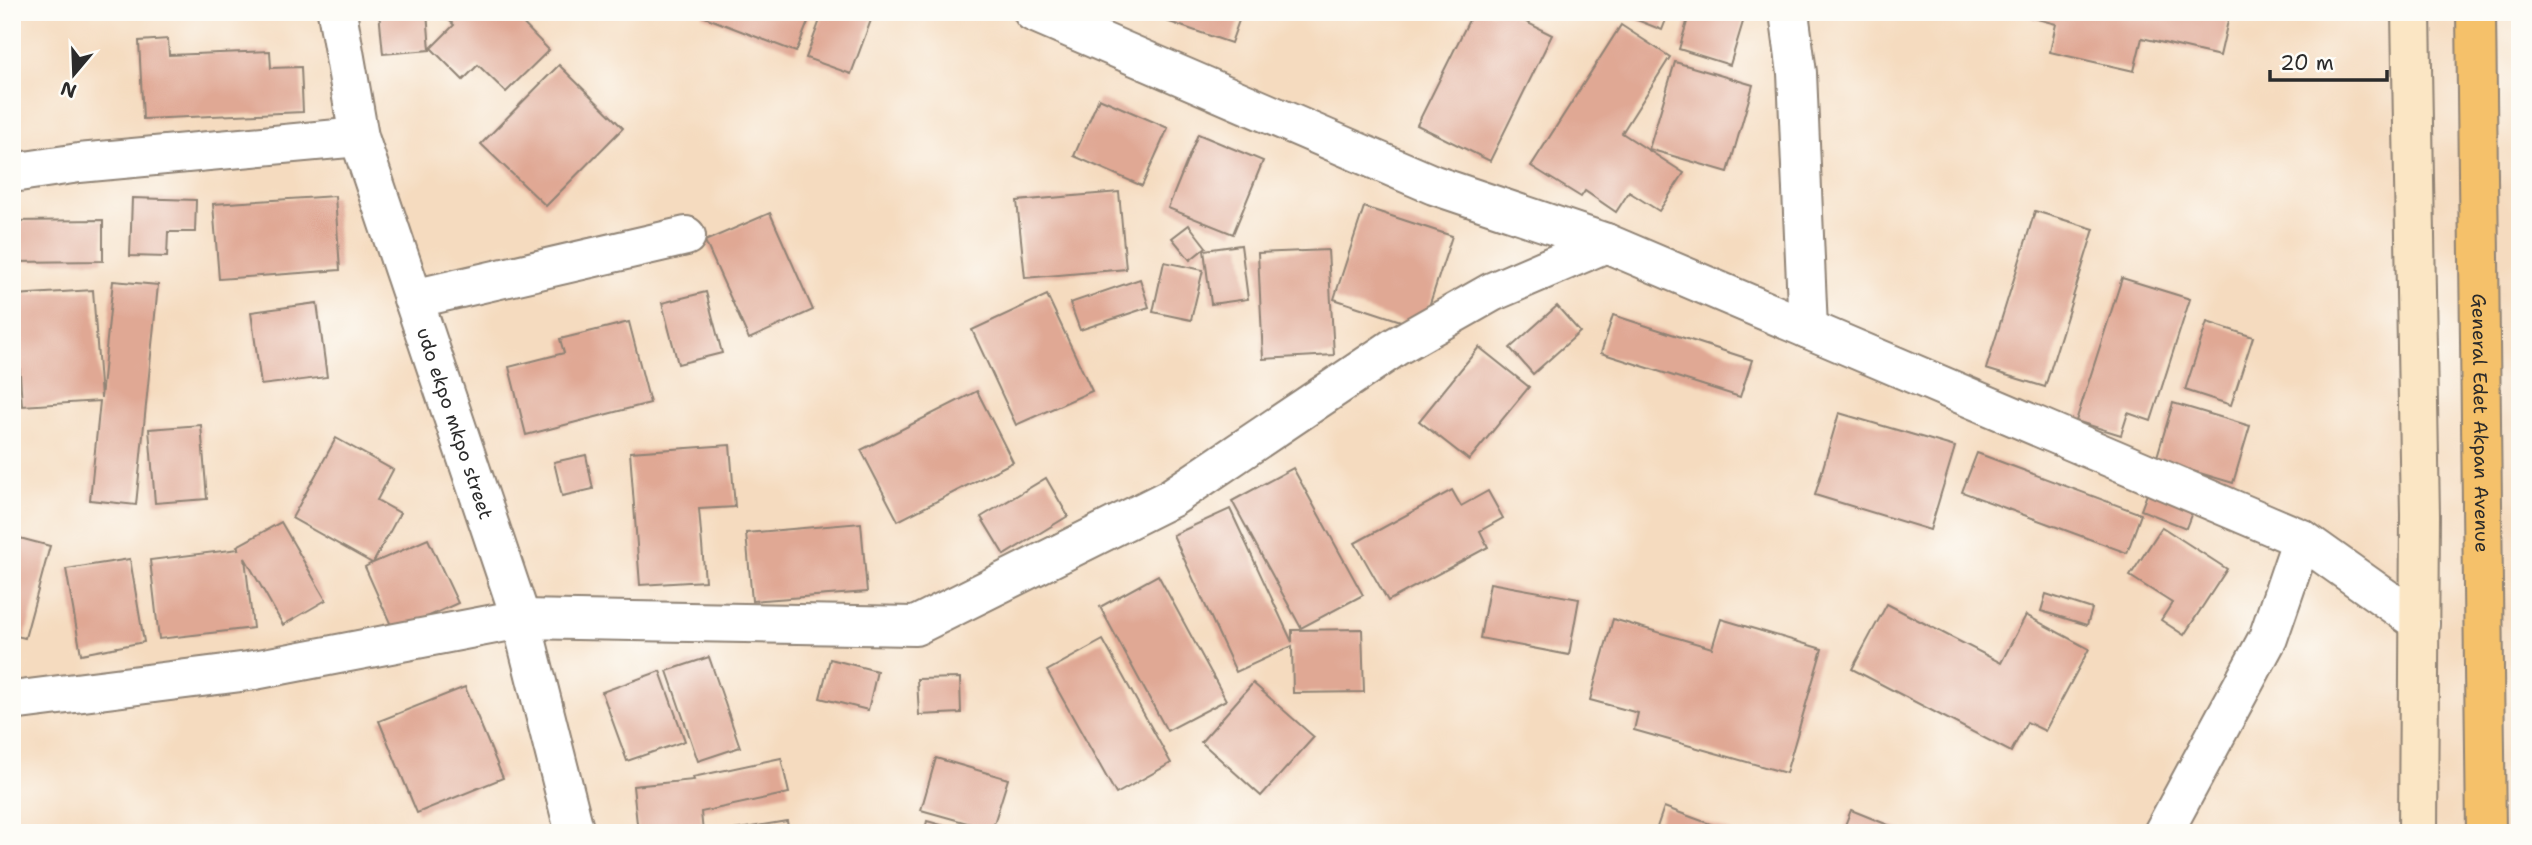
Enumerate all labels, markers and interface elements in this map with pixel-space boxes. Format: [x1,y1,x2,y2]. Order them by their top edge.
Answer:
north arrow [38,38,108,108]
scale bar [2270,38,2387,82]
text: 20 m [2280,49,2334,77]
text: N [57,75,80,104]
street label: General Edet Akpan Avenue [2467,293,2495,553]
street label: udo ekpo mkpo street [411,324,499,523]

